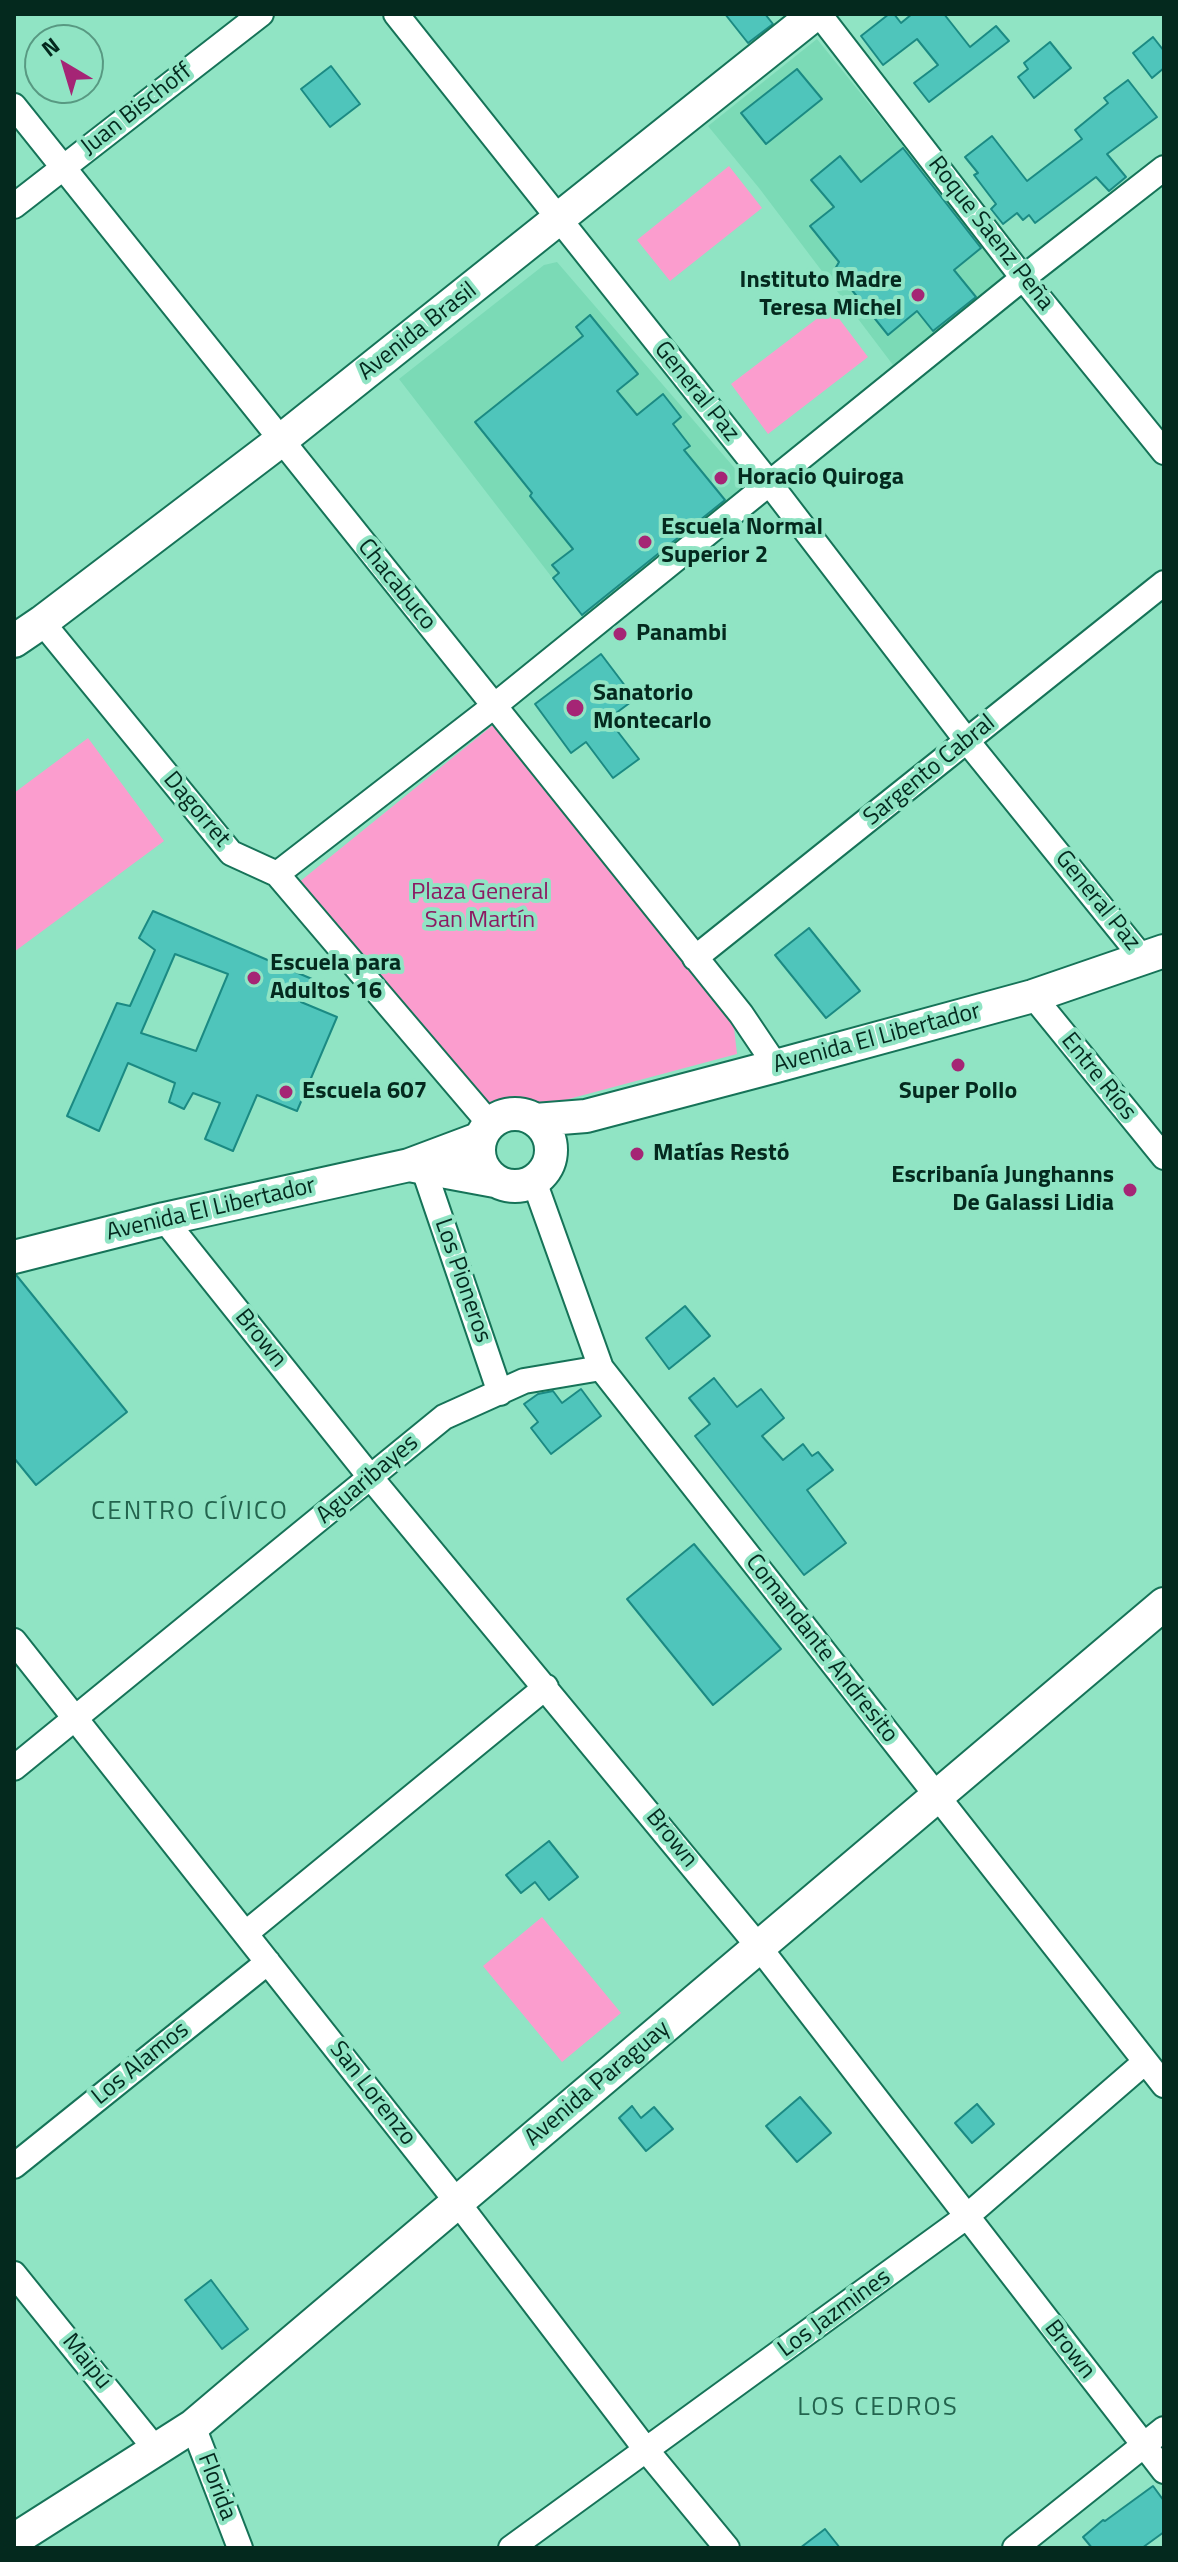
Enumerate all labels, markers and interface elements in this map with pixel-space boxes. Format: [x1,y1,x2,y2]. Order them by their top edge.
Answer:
north arrow [24,24,104,104]
text: N [34,29,67,65]
street label: Juan Bischoff [76,58,198,162]
street label: Roque Saenz Peña [921,151,1059,317]
place label: Instituto Madre Teresa Michel [740,267,902,323]
street label: Avenida Brasil [353,277,483,387]
marker: Instituto Madre Teresa Michel [909,286,927,304]
street label: General Paz [647,336,745,448]
place label: Horacio Quiroga [737,464,904,492]
marker: Horacio Quiroga [712,469,730,487]
place label: Escuela Normal Superior 2 [661,514,823,570]
marker: Escuela Normal Superior 2 [636,533,654,551]
street label: Chacabuco [351,534,441,636]
place label: Panambi [636,620,727,648]
marker: Panambi [611,625,629,643]
place label: Sanatorio Montecarlo [593,680,712,736]
marker: Sanatorio Montecarlo [564,697,586,719]
street label: Sargento Cabral [859,709,1001,833]
street label: Dagorret [156,767,236,853]
street label: General Paz [1048,845,1146,957]
park label: Plaza General San Martín [411,879,549,935]
place label: Escuela para Adultos 16 [270,950,401,1006]
marker: Escuela para Adultos 16 [245,969,263,987]
street label: Avenida El Libertador [770,997,984,1081]
street label: Entre Ríos [1054,1028,1142,1126]
marker: Super Pollo [949,1056,967,1074]
place label: Escuela 607 [302,1078,427,1106]
place label: Super Pollo [899,1078,1017,1106]
marker: Escuela 607 [277,1083,295,1101]
place label: Matías Restó [653,1140,789,1168]
marker: Matías Restó [628,1145,646,1163]
place label: Escribanía Junghanns De Galassi Lidia [891,1162,1114,1218]
street label: Avenida El Libertador [104,1172,318,1248]
marker: Escribanía Junghanns De Galassi Lidia [1121,1181,1139,1199]
street label: Los Pioneros [427,1215,497,1347]
street label: Brown [228,1304,292,1374]
street label: Aguaribayes [311,1429,425,1531]
district label: CENTRO CÍVICO [91,1497,289,1529]
street label: Comandante Andresito [738,1549,904,1749]
street label: Brown [639,1804,703,1874]
street label: Avenida Paraguay [520,2015,676,2153]
street label: Los Alamos [87,2016,195,2112]
street label: San Lorenzo [323,2036,421,2152]
street label: Los Jazmines [773,2264,897,2364]
street label: Brown [1037,2315,1101,2385]
street label: Maipú [55,2329,117,2395]
district label: LOS CEDROS [797,2393,959,2425]
street label: Florida [190,2450,242,2524]

